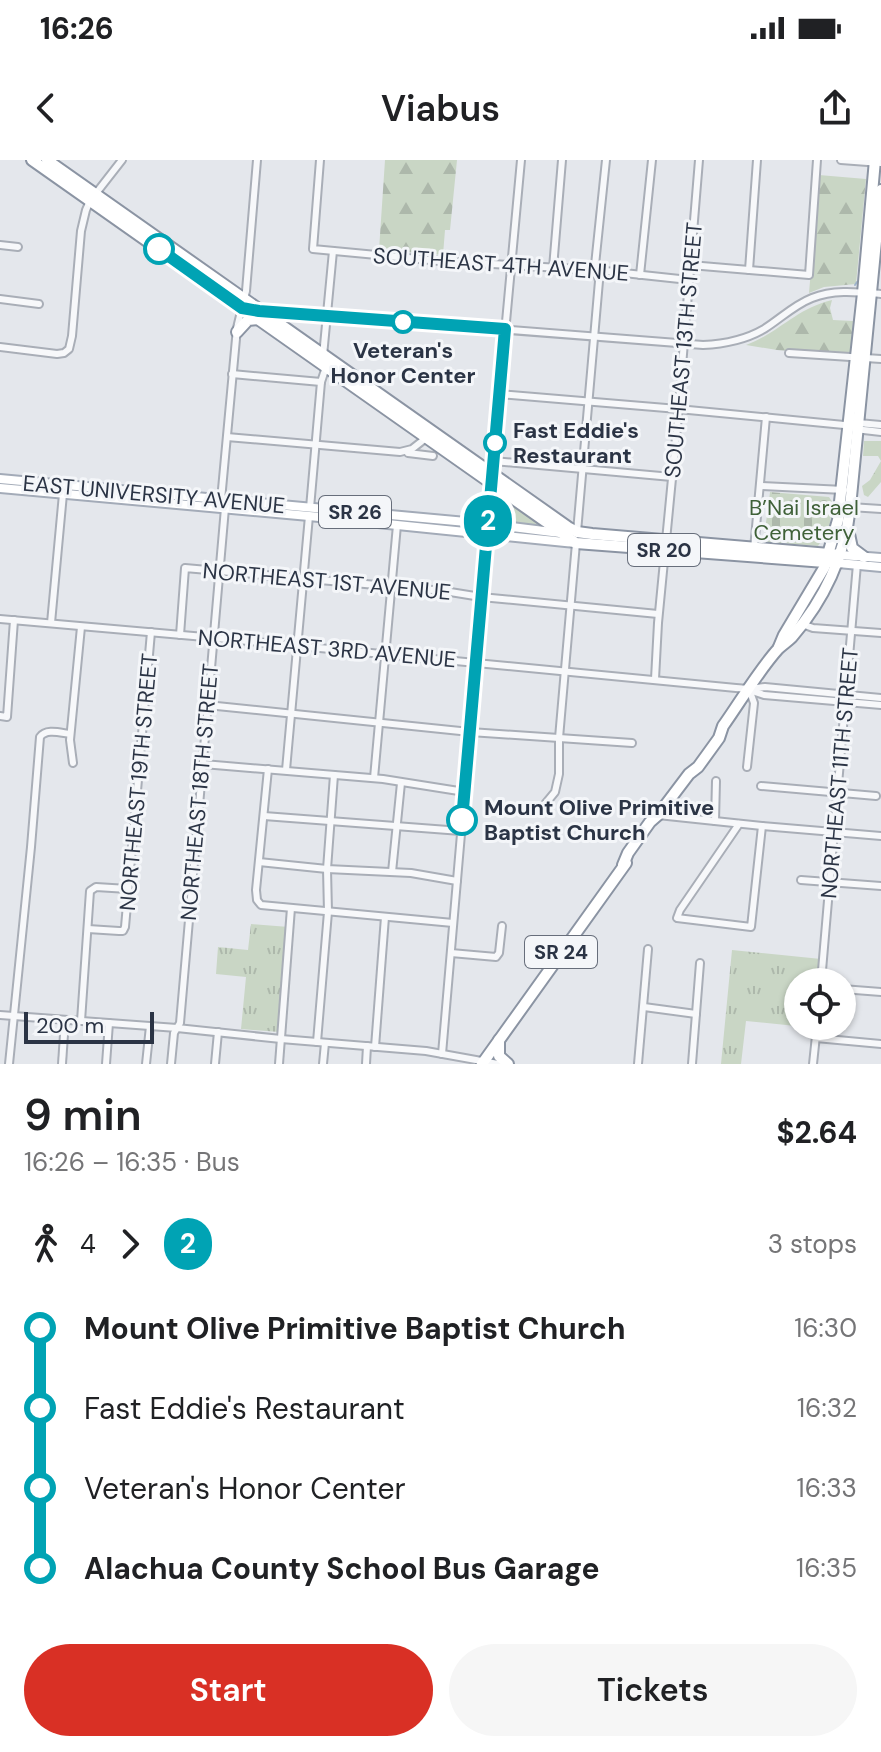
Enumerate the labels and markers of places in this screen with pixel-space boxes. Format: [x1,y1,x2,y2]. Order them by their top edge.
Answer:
unlabelled marker [144,234,174,264]
marker: Veteran's Honor Center [392,311,414,333]
place label: Veteran's Honor Center [331,336,475,390]
place label: Fast Eddie's Restaurant [513,416,639,470]
marker: Fast Eddie's Restaurant [484,432,506,454]
place label: Mount Olive Primitive Baptist Church [484,793,714,847]
marker: Mount Olive Primitive Baptist Church [447,805,477,835]

